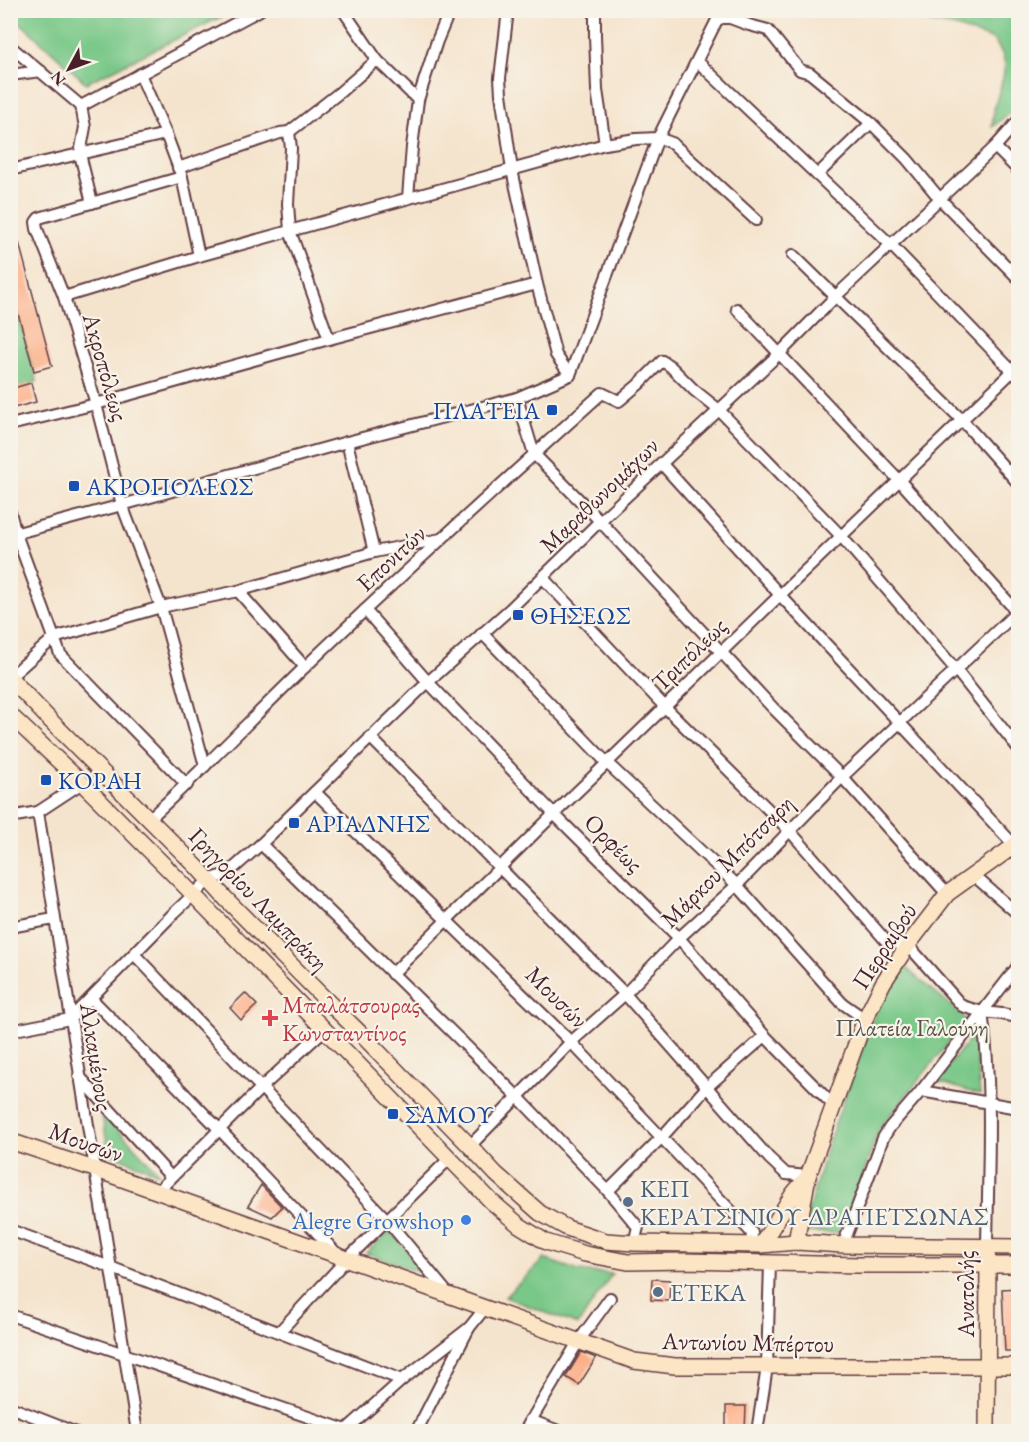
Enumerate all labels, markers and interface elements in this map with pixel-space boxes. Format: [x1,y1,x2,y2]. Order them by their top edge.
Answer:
north arrow [39,39,99,99]
text: N [46,67,70,90]
street label: Ακροπόλεως [76,309,136,425]
place label: ΠΛΑΤΕΙΑ [433,395,540,426]
marker: ΠΛΑΤΕΙΑ [545,403,559,417]
street label: Μαραθωνομάχων [533,430,665,560]
place label: ΑΚΡΟΠΟΛΕΩΣ [85,471,254,502]
marker: ΑΚΡΟΠΟΛΕΩΣ [67,479,81,493]
street label: Επονιτών [350,518,432,598]
place label: ΘΗΣΕΩΣ [530,600,631,631]
marker: ΘΗΣΕΩΣ [511,608,525,622]
street label: Τριπόλεως [645,611,733,697]
place label: ΚΟΡΑΗ [58,765,142,796]
marker: ΚΟΡΑΗ [39,773,53,787]
street label: Μάρκου Μπότσαρη [654,788,800,934]
street label: Ορφέως [578,807,650,879]
place label: ΑΡΙΑΔΝΗΣ [305,808,430,839]
marker: ΑΡΙΑΔΝΗΣ [287,816,301,830]
street label: Γρηγορίου Λαμπράκη [183,821,335,977]
street label: Περραιβού [845,897,923,995]
street label: Μουσών [519,959,595,1035]
place label: Μπαλάτσουρας Κωνσταντίνος [282,989,420,1048]
street label: Αλκαμένους [73,1000,121,1113]
marker: Μπαλάτσουρας Κωνσταντίνος [263,1011,277,1025]
park label: Πλατεία Γαλούνη [835,1012,989,1043]
place label: ΣΑΜΟΥ [405,1099,494,1130]
marker: ΣΑΜΟΥ [386,1107,400,1121]
street label: Μουσών [45,1115,127,1169]
place label: ΚΕΠ ΚΕΡΑΤΣΙΝΙΟΥ-ΔΡΑΠΕΤΣΩΝΑΣ [640,1173,989,1232]
marker: ΚΕΠ ΚΕΡΑΤΣΙΝΙΟΥ-ΔΡΑΠΕΤΣΩΝΑΣ [621,1195,635,1209]
place label: Alegre Growshop [291,1205,454,1236]
marker: Alegre Growshop [459,1213,473,1227]
street label: Ανατολής [950,1250,981,1339]
place label: ΕΤΕΚΑ [670,1277,746,1308]
marker: ΕΤΕΚΑ [651,1285,665,1299]
street label: Αντωνίου Μπέρτου [661,1325,834,1359]

